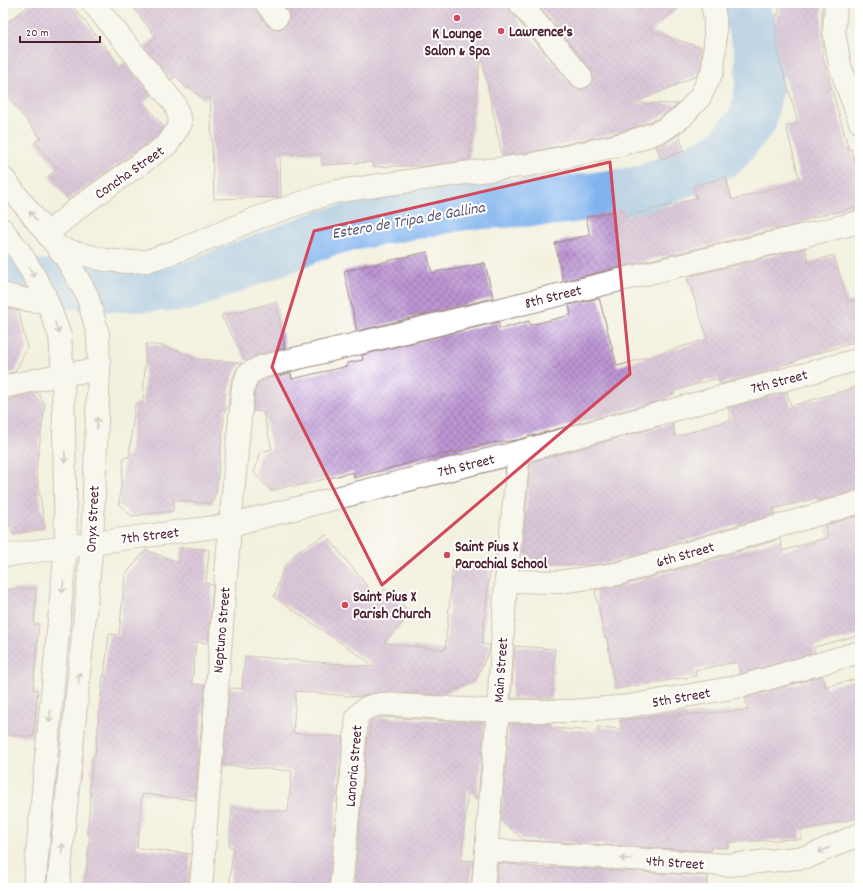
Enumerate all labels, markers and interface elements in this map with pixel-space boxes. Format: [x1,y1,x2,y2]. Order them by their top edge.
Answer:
marker: K Lounge Salon & Spa [452,13,462,23]
scale bar [20,18,100,44]
place label: Lawrence's [509,22,573,44]
place label: K Lounge Salon & Spa [425,24,490,63]
text: 20 m [26,25,49,42]
marker: Lawrence's [496,26,506,36]
street label: Concha Street [91,141,170,206]
water label: Estero de Tripa de Gallina [330,196,488,246]
one-way arrow [29,211,38,222]
one-way arrow [28,265,36,277]
street label: 8th Street [523,280,585,316]
one-way arrow [54,321,61,334]
street label: 7th Street [749,365,811,401]
one-way arrow [93,417,101,430]
street label: 7th Street [436,449,498,485]
one-way arrow [61,450,69,463]
street label: Onyx Street [81,485,107,553]
street label: 7th Street [120,522,181,551]
place label: Saint Pius X Parochial School [455,537,548,576]
street label: 6th Street [654,537,718,575]
marker: Saint Pius X Parochial School [442,550,452,560]
one-way arrow [59,580,66,593]
street label: Neptuno Street [208,586,238,674]
place label: Saint Pius X Parish Church [353,587,431,626]
marker: Saint Pius X Parish Church [340,600,350,610]
street label: Main Street [489,636,515,704]
one-way arrow [75,672,82,685]
street label: 5th Street [650,683,713,715]
one-way arrow [47,709,54,722]
street label: Lanoria Street [340,724,370,808]
one-way arrow [58,843,66,856]
one-way arrow [819,846,831,854]
street label: 4th Street [645,851,705,877]
one-way arrow [620,855,633,862]

